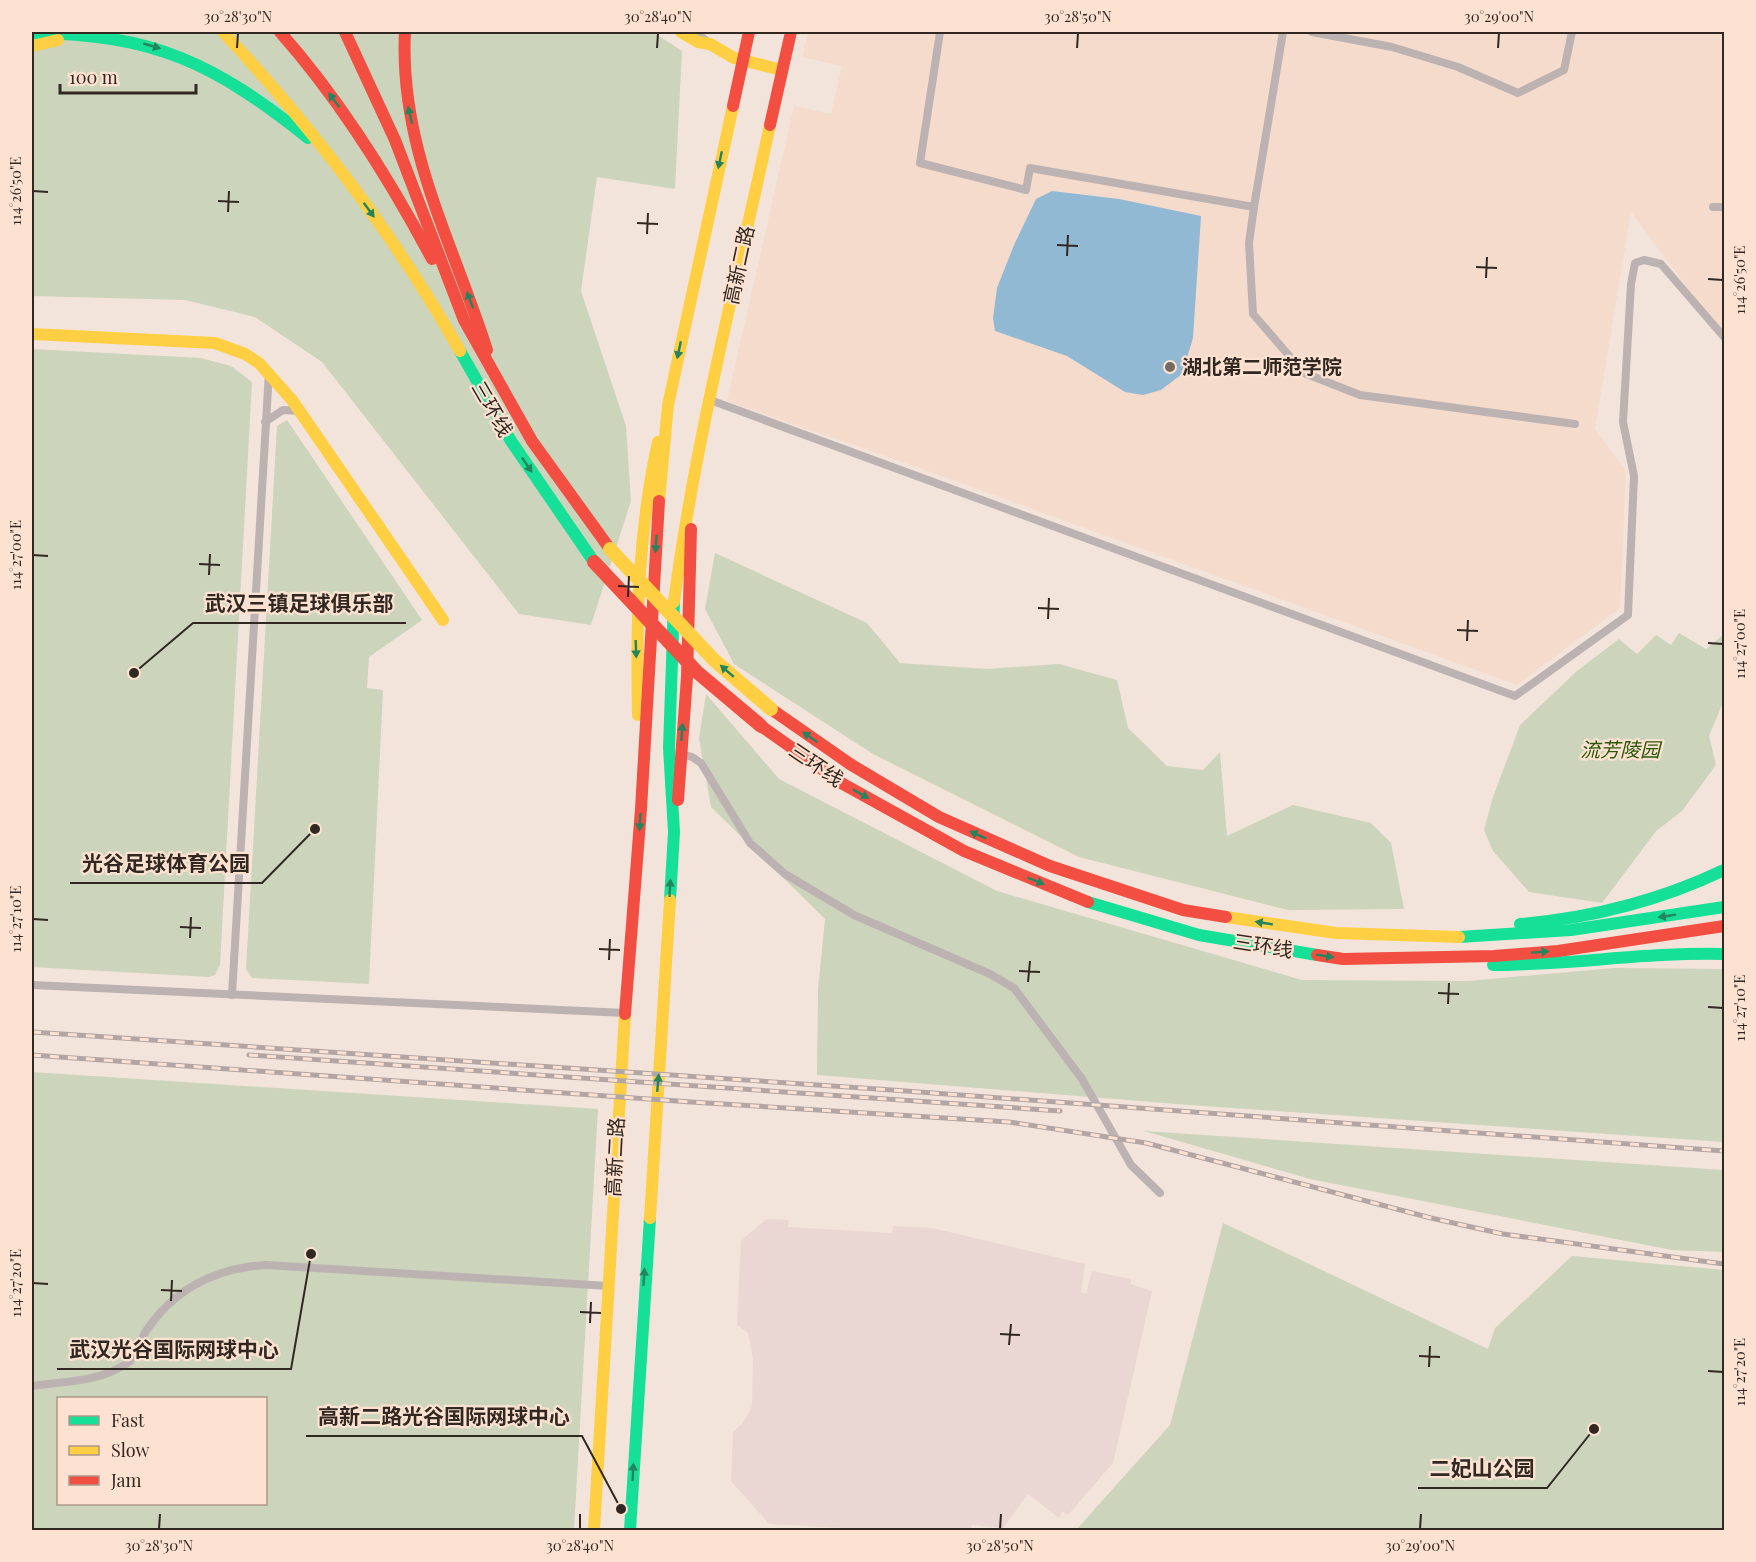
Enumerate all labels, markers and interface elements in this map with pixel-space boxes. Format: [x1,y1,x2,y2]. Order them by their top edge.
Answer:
text: 30°28'30"N [204,6,273,26]
text: 30°28'40"N [624,6,692,26]
text: 30°28'50"N [1044,6,1112,26]
text: 30°29'00"N [1464,6,1534,26]
one-way arrow [143,42,161,52]
scale bar [60,57,196,95]
text: 100 m [69,65,118,89]
one-way arrow [328,92,340,108]
one-way arrow [404,106,414,125]
one-way arrow [715,150,725,169]
text: 114°26'50"E [5,157,25,226]
one-way arrow [362,203,374,218]
street label: 高新二路 [716,223,759,307]
text: 114°26'50"E [1729,246,1749,315]
one-way arrow [465,291,475,309]
one-way arrow [674,341,683,360]
place label: 湖北第二师范学院 [1182,352,1342,379]
marker: 湖北第二师范学院 [1163,360,1177,374]
street label: 三环线 [467,376,520,441]
one-way arrow [521,456,533,472]
text: 114°27'00"E [5,520,25,590]
one-way arrow [651,534,660,553]
callout: 武汉三镇足球俱乐部 [193,584,406,623]
text: 武汉三镇足球俱乐部 [205,588,394,616]
text: 114°27'00"E [1729,609,1749,679]
one-way arrow [632,640,641,659]
one-way arrow [720,665,735,678]
one-way arrow [677,723,687,742]
one-way arrow [803,731,819,743]
park label: 流芳陵园 [1580,735,1663,762]
street label: 三环线 [784,736,849,792]
one-way arrow [853,789,870,799]
one-way arrow [635,813,644,832]
one-way arrow [969,830,987,840]
callout: 光谷足球体育公园 [70,844,262,883]
text: 光谷足球体育公园 [82,848,250,876]
one-way arrow [1027,876,1045,886]
one-way arrow [666,879,675,898]
text: 114°27'10"E [5,886,25,952]
one-way arrow [1657,912,1676,921]
one-way arrow [1254,918,1273,927]
street label: 三环线 [1231,926,1295,963]
one-way arrow [1531,948,1550,957]
one-way arrow [1315,952,1334,961]
text: 114°27'10"E [1729,975,1749,1041]
one-way arrow [654,1073,663,1092]
street label: 高新二路 [598,1116,629,1198]
text: 114°27'20"E [5,1249,25,1317]
one-way arrow [639,1268,649,1287]
callout: 武汉光谷国际网球中心 [57,1330,291,1369]
text: 武汉光谷国际网球中心 [69,1334,279,1362]
text: 114°27'20"E [1729,1338,1749,1406]
legend [57,1397,267,1505]
callout: 高新二路光谷国际网球中心 [306,1397,582,1436]
text: 高新二路光谷国际网球中心 [318,1401,570,1429]
text: Fast [111,1408,145,1432]
text: Slow [111,1438,149,1462]
callout: 二妃山公园 [1418,1449,1547,1488]
text: 二妃山公园 [1430,1453,1535,1481]
one-way arrow [628,1463,637,1482]
text: Jam [110,1468,141,1492]
text: 30°28'30"N [125,1535,194,1555]
text: 30°28'40"N [546,1535,614,1555]
text: 30°28'50"N [966,1535,1034,1555]
text: 30°29'00"N [1385,1535,1455,1555]

